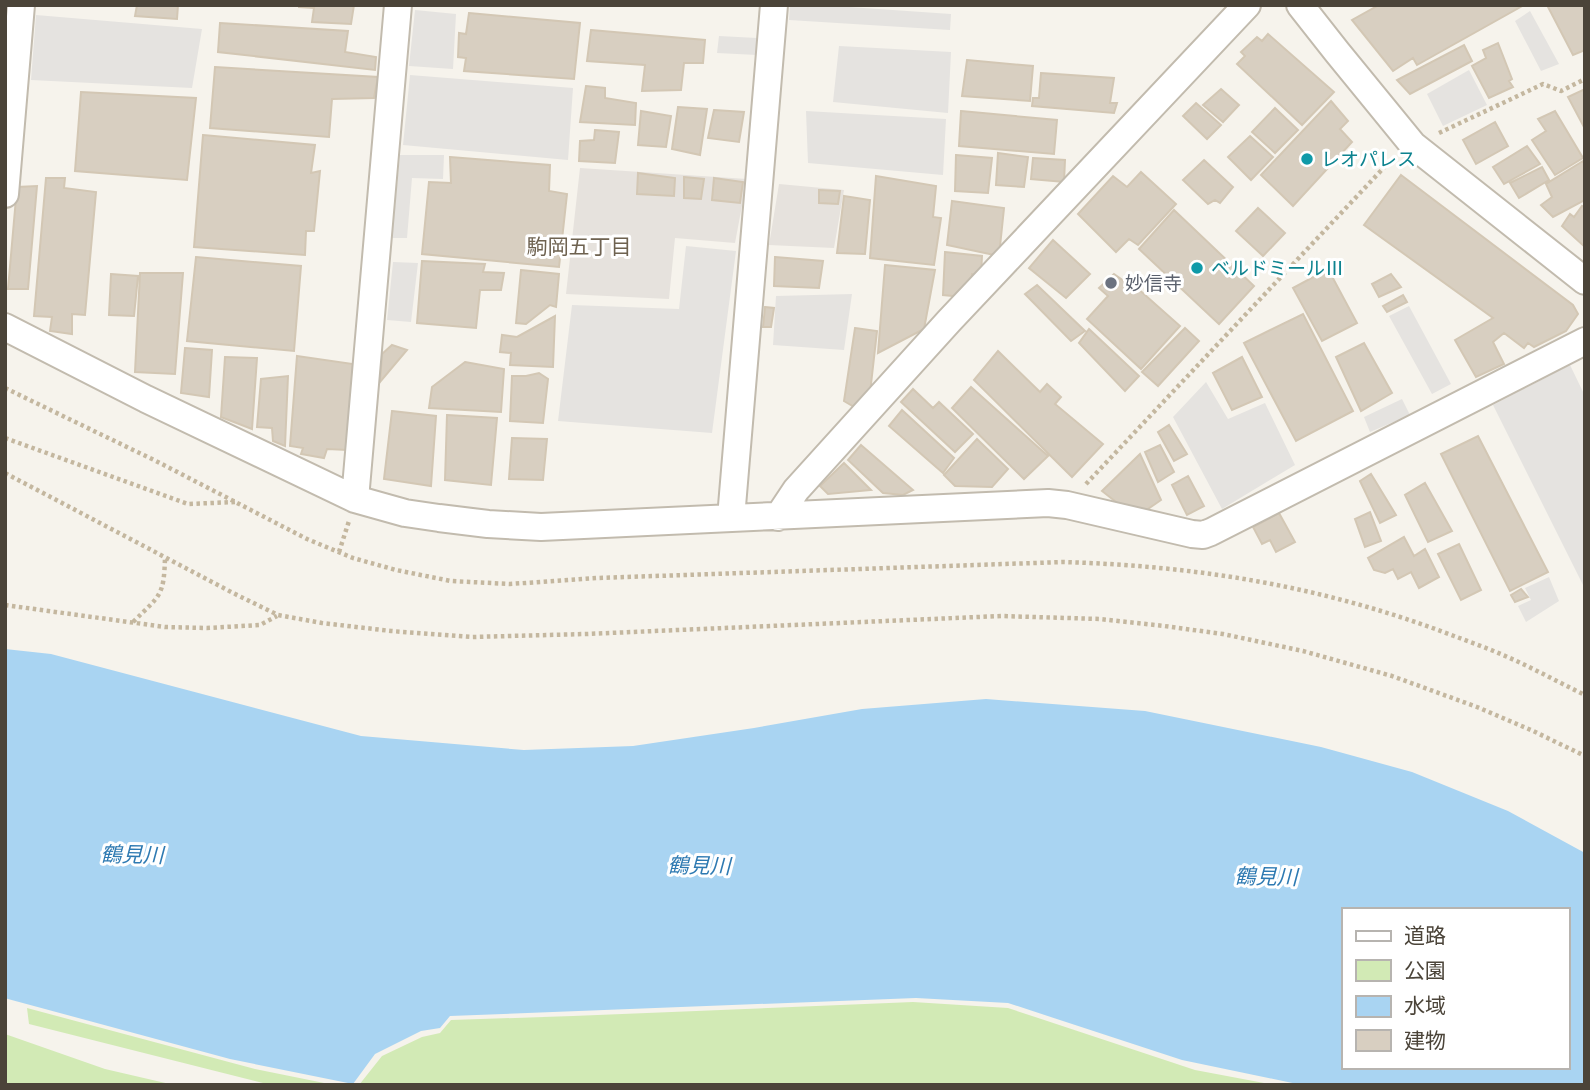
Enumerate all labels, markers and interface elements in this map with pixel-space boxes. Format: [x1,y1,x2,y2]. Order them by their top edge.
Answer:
place label: レオパレス [1321,147,1416,171]
marker: レオパレス [1299,151,1315,167]
district label: 駒岡五丁目 [527,232,632,260]
place label: ベルドミールⅢ [1211,256,1344,280]
marker: ベルドミールⅢ [1189,260,1205,276]
place label: 妙信寺 [1125,271,1182,295]
marker: 妙信寺 [1103,275,1119,291]
water label: 鶴見川 [100,839,166,869]
water label: 鶴見川 [667,850,733,880]
water label: 鶴見川 [1234,861,1300,891]
legend [1342,908,1569,1069]
text: 道路 [1404,921,1446,949]
text: 公園 [1404,956,1446,984]
text: 水域 [1404,991,1446,1019]
text: 建物 [1404,1026,1446,1054]

